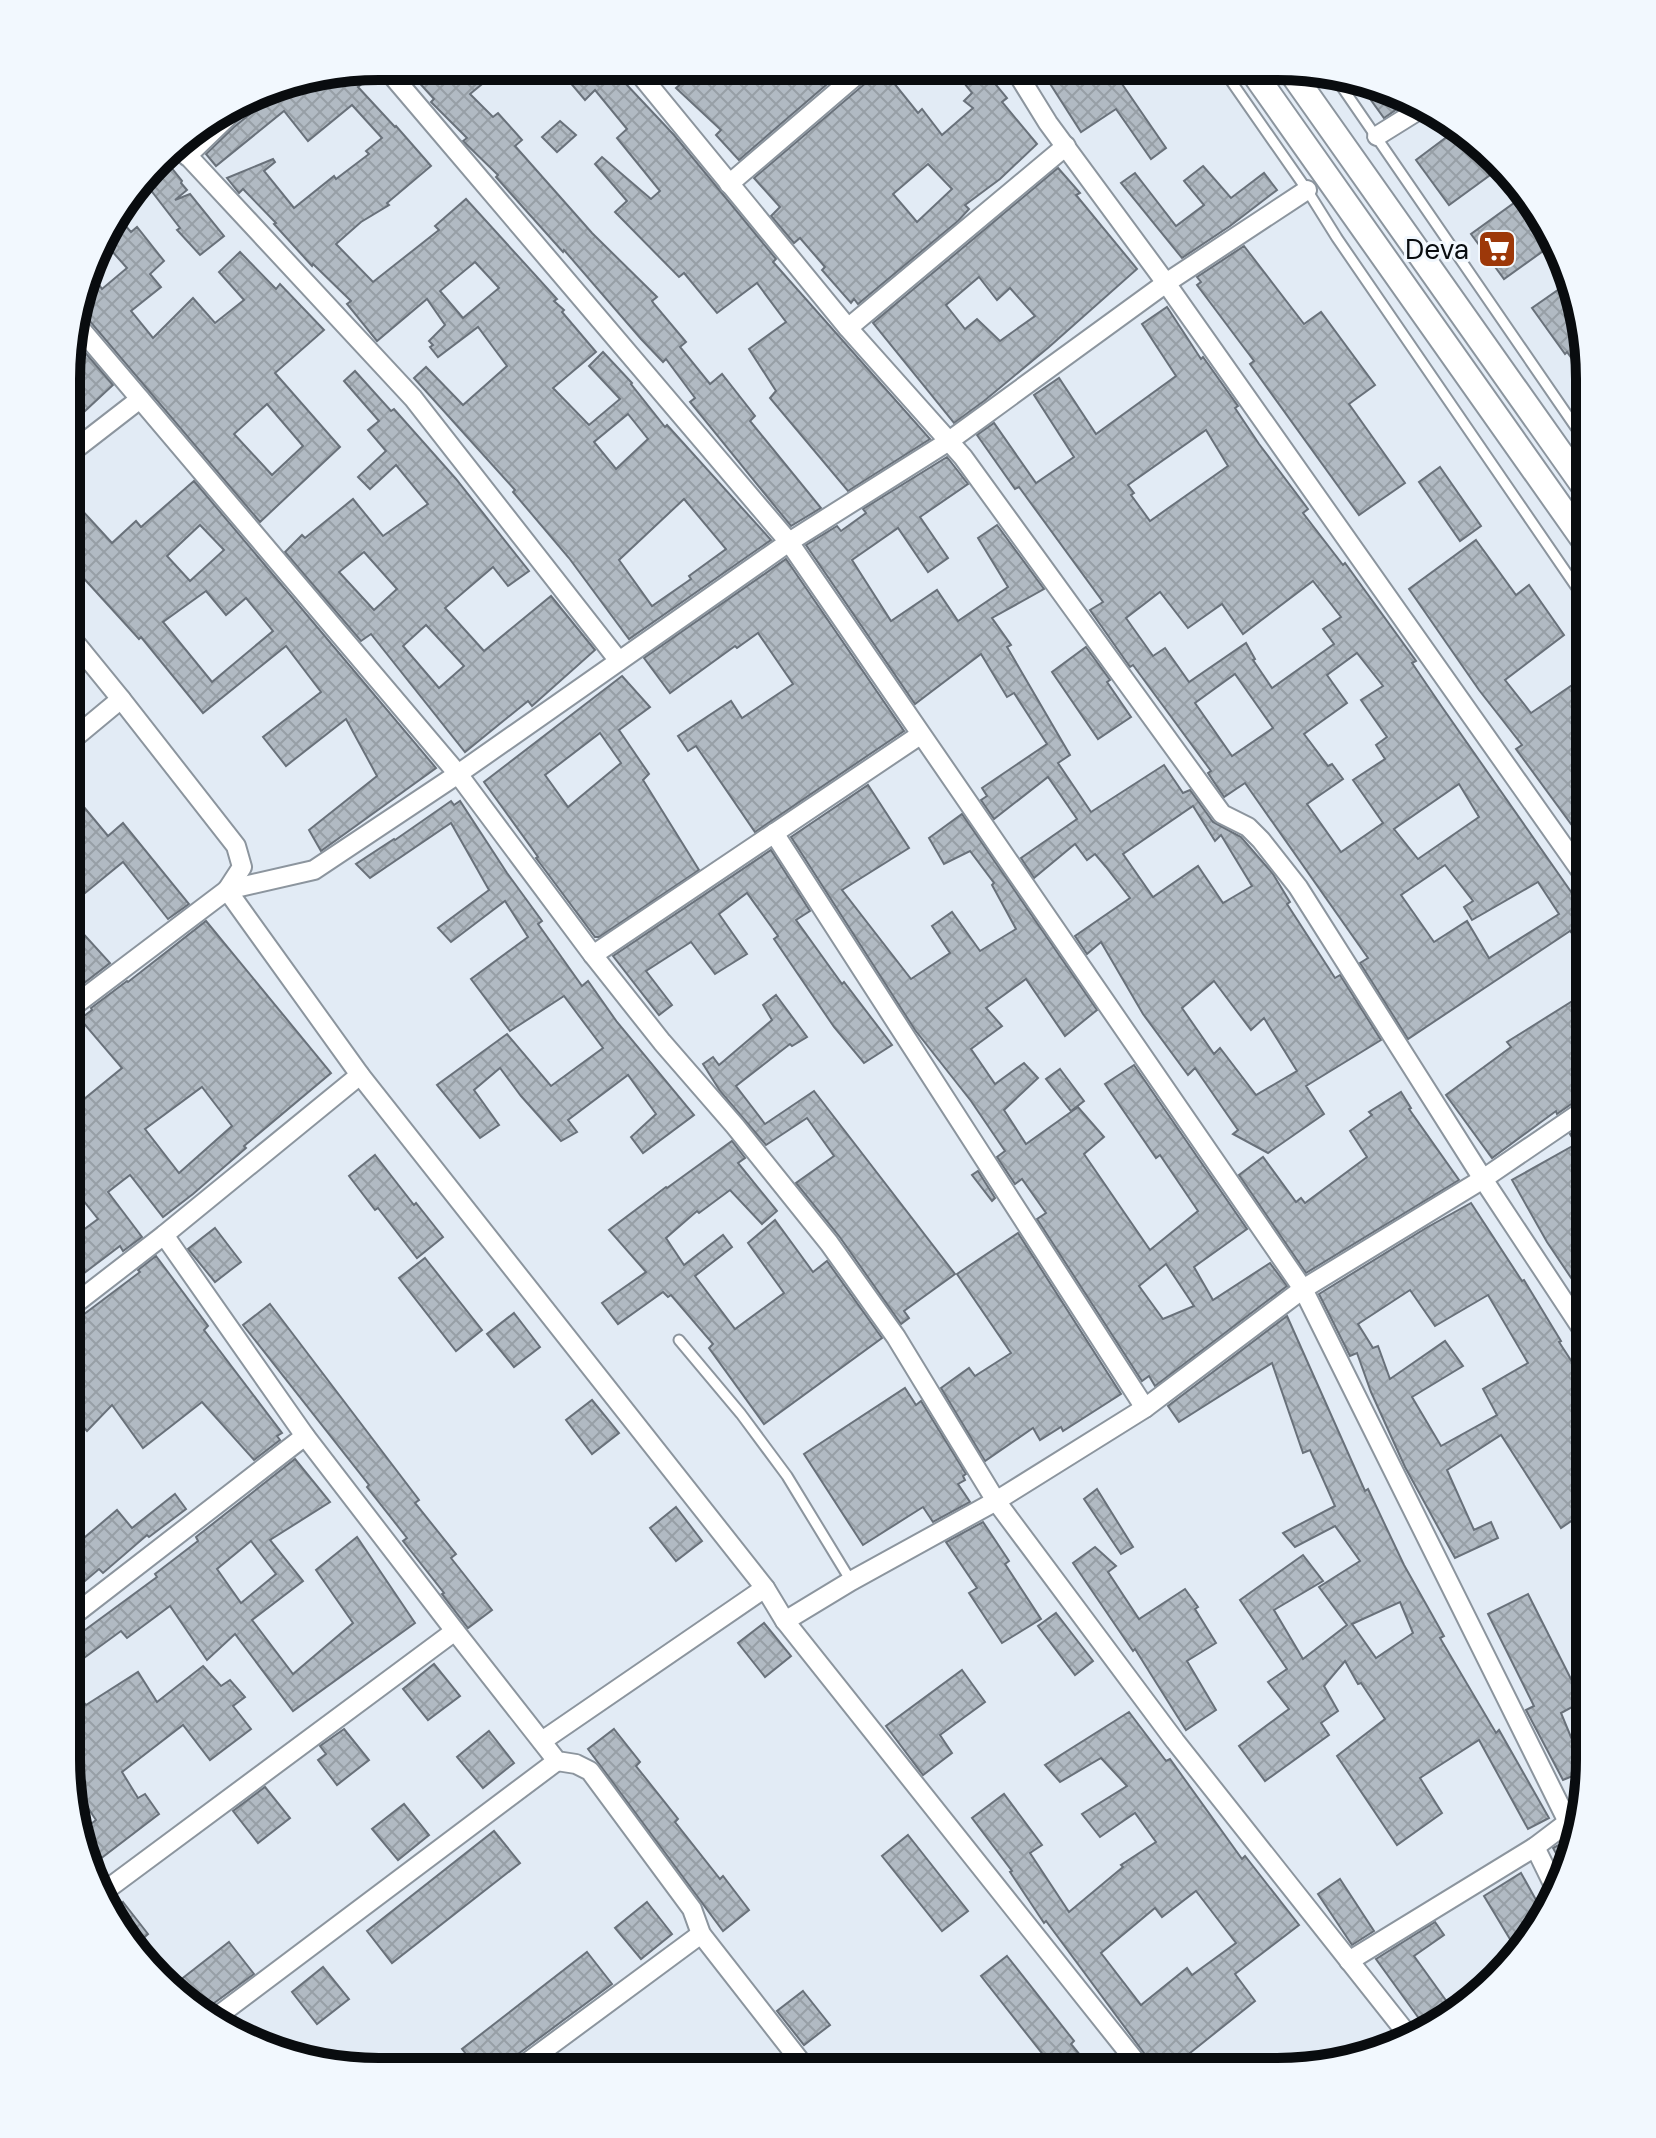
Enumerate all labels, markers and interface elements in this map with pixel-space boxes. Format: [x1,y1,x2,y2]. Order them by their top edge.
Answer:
supermarket icon: Deva [1476,228,1518,270]
place label: Deva [1405,231,1469,268]

